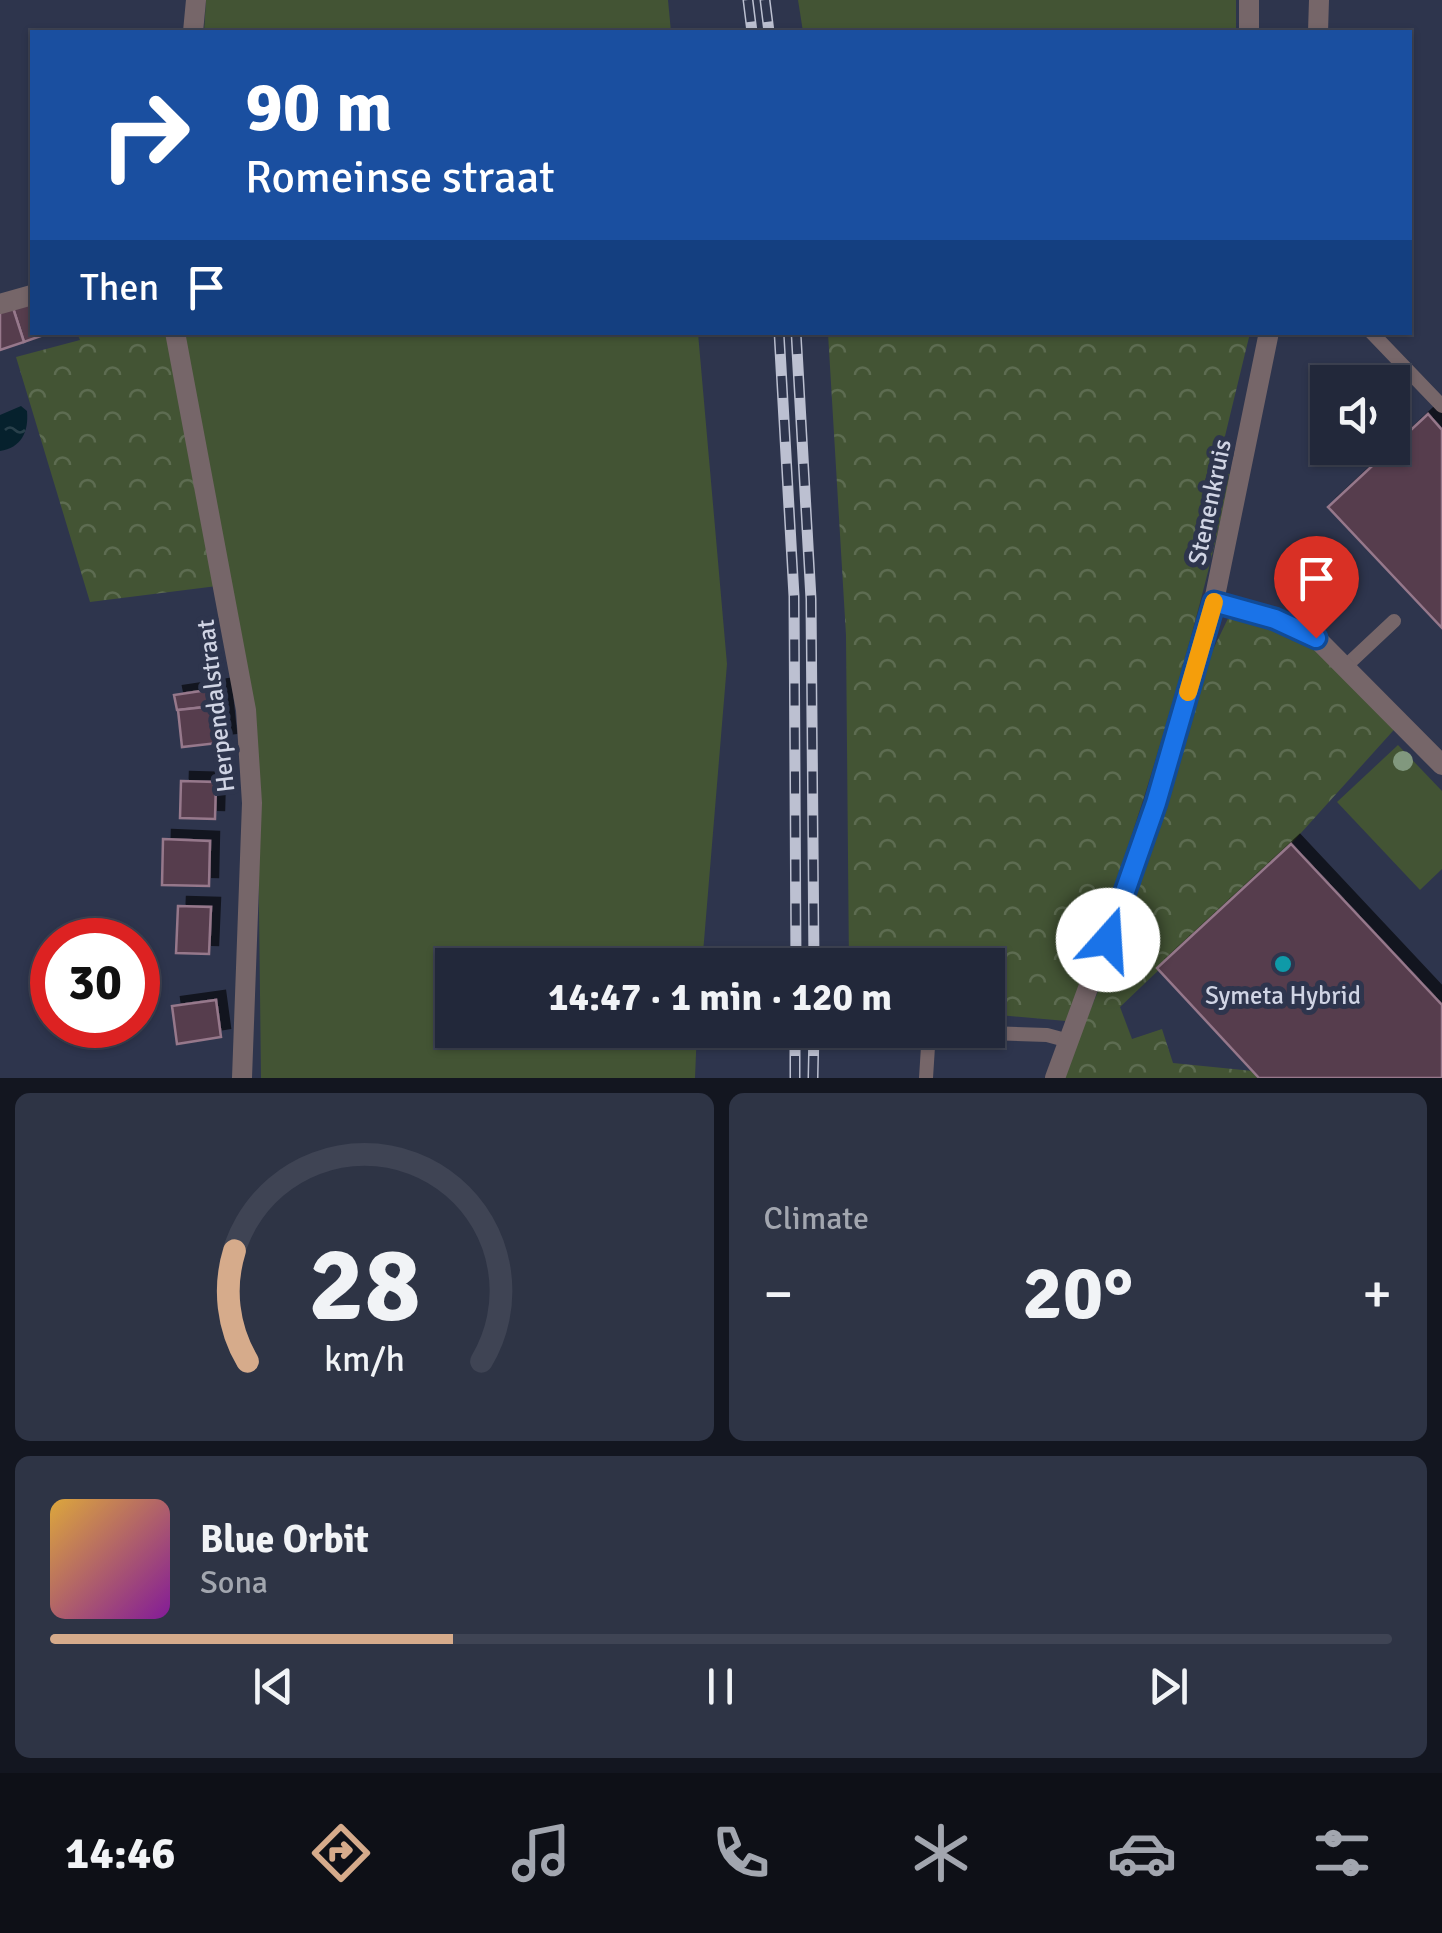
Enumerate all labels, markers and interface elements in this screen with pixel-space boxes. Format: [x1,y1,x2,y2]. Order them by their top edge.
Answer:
text: 90 m [245,64,393,150]
icon: right [80,70,210,200]
text: Romeinse straat [245,150,555,205]
icon: arrive [179,260,234,315]
text: Then [80,264,159,311]
map controls [1310,365,1410,465]
button: sound [1310,365,1410,465]
street label: Stenenkruis [1181,436,1238,568]
pin [1274,536,1359,639]
icon: arrive [1289,551,1344,606]
street label: Herpendalstraat [189,618,241,794]
position arrow [1056,888,1160,992]
speed limit sign: 30 [30,918,160,1048]
marker: Symeta Hybrid [1272,953,1294,975]
text: 14:47 · 1 min · 120 m [548,974,892,1021]
place label: Symeta Hybrid [1205,980,1361,1011]
text: Climate [764,1199,869,1238]
text: 28 [308,1221,420,1349]
text: 20° [1022,1247,1133,1340]
text: − [764,1260,793,1328]
text: + [1362,1260,1392,1328]
text: km/h [324,1337,405,1381]
text: Blue Orbit [200,1516,369,1563]
text: Sona [200,1563,268,1602]
icon: previous [246,1659,301,1714]
icon: pause [693,1659,748,1714]
icon: next [1141,1659,1196,1714]
icon: directions [306,1818,376,1888]
icon: music [506,1818,576,1888]
icon: phone [706,1818,776,1888]
icon: climate [906,1818,976,1888]
icon: car [1107,1818,1177,1888]
icon: filters [1307,1818,1377,1888]
text: 14:46 [65,1826,176,1881]

